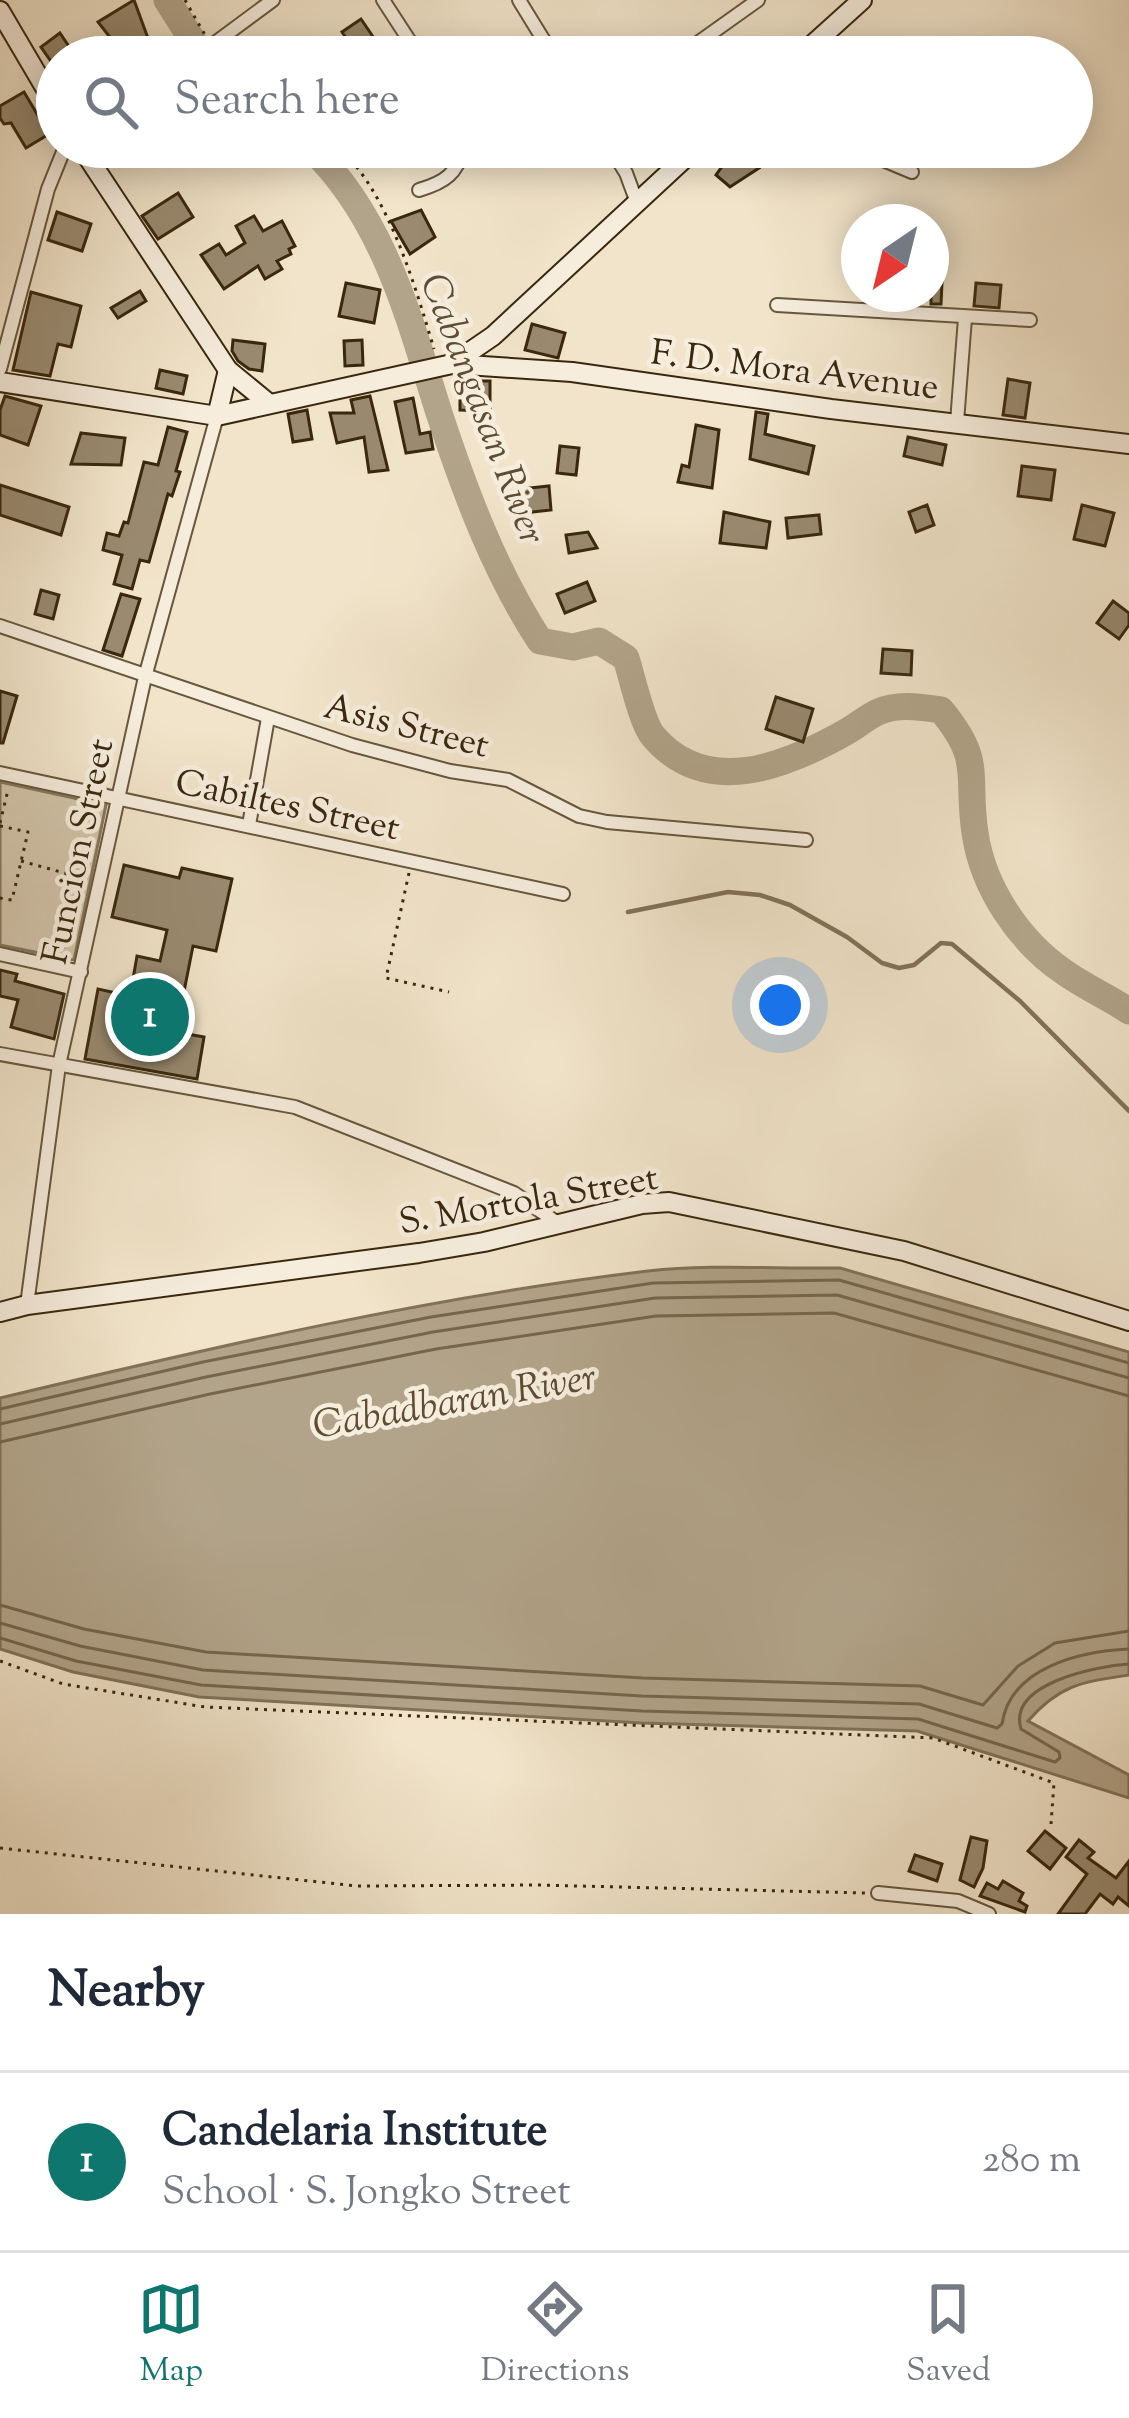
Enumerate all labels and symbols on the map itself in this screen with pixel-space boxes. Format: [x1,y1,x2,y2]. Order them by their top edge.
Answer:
north arrow [841,204,949,312]
water label: Cabangasan River [403,266,558,554]
street label: F. D. Mora Avenue [648,329,941,415]
street label: Asis Street [318,682,494,773]
street label: Funcion Street [31,734,129,969]
street label: Cabiltes Street [170,758,404,856]
pin: 1 [111,972,189,1062]
your location [750,975,810,1035]
street label: S. Mortola Street [395,1154,662,1250]
water label: Cabadbaran River [309,1351,601,1456]

